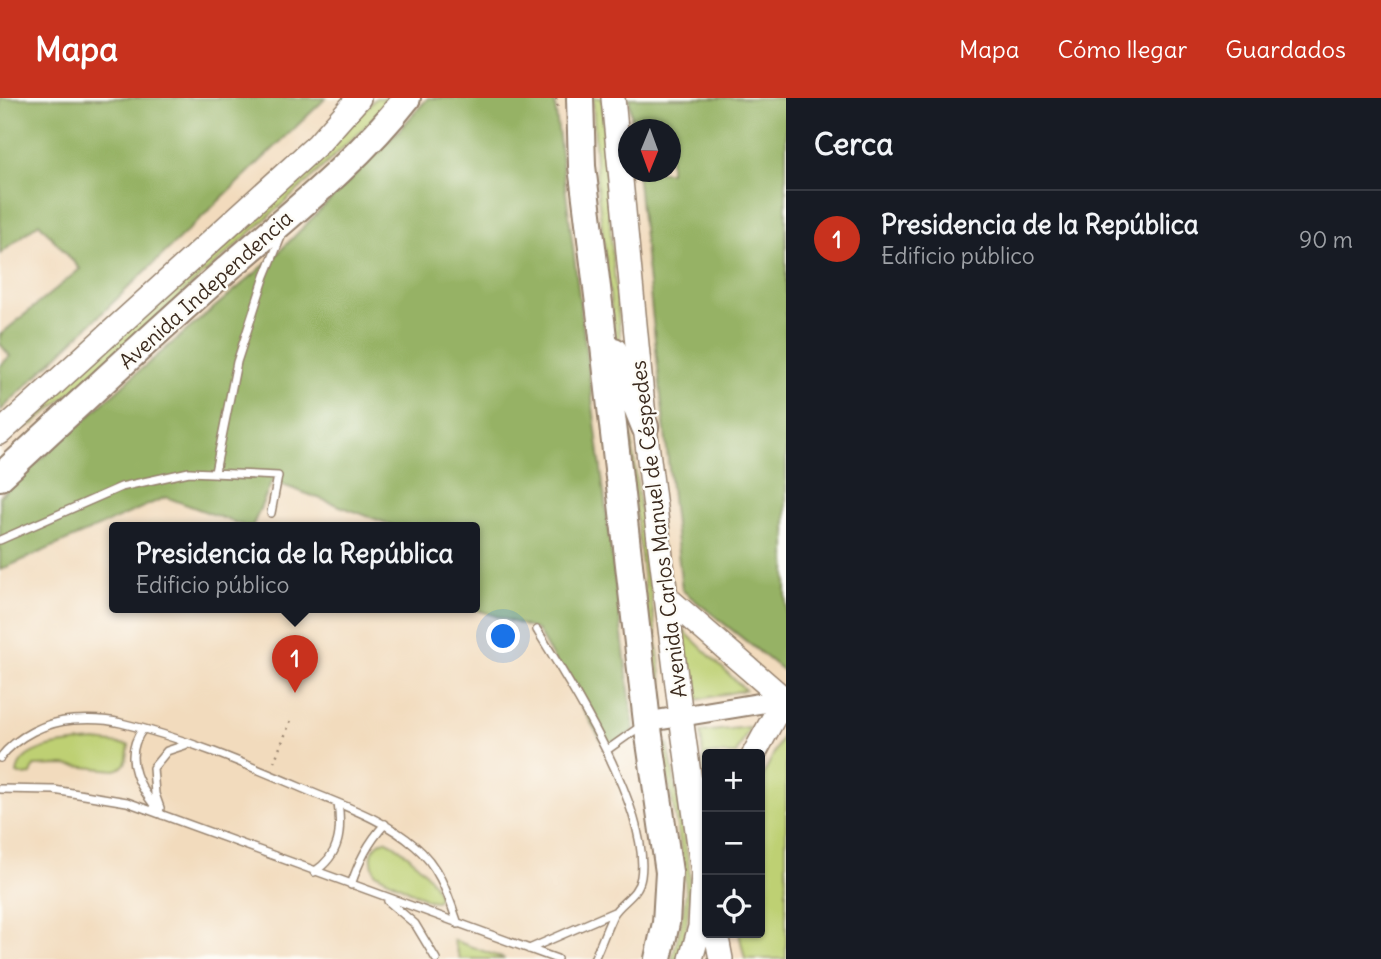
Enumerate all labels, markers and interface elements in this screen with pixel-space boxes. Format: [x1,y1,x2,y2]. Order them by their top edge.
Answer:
text: Mapa [35,28,118,70]
text: Mapa [959,34,1019,64]
text: Cómo llegar [1057,34,1187,64]
text: Guardados [1225,34,1346,64]
north arrow [618,119,681,182]
text: Cerca [814,125,893,163]
street label: Avenida Independencia [113,205,298,375]
text: Presidencia de la República [881,208,1199,241]
text: 1 [832,225,842,254]
text: 90 m [1299,225,1353,254]
text: Edificio público [881,241,1035,270]
street label: Avenida Carlos Manuel de Céspedes [624,359,693,699]
popup [109,522,480,613]
text: Presidencia de la República [136,537,453,570]
text: Edificio público [136,570,289,599]
your location [486,619,520,653]
pin: 1 [272,635,318,693]
map controls [702,749,765,938]
button: + [702,749,765,812]
button: − [702,812,765,875]
button: locate [702,875,765,938]

